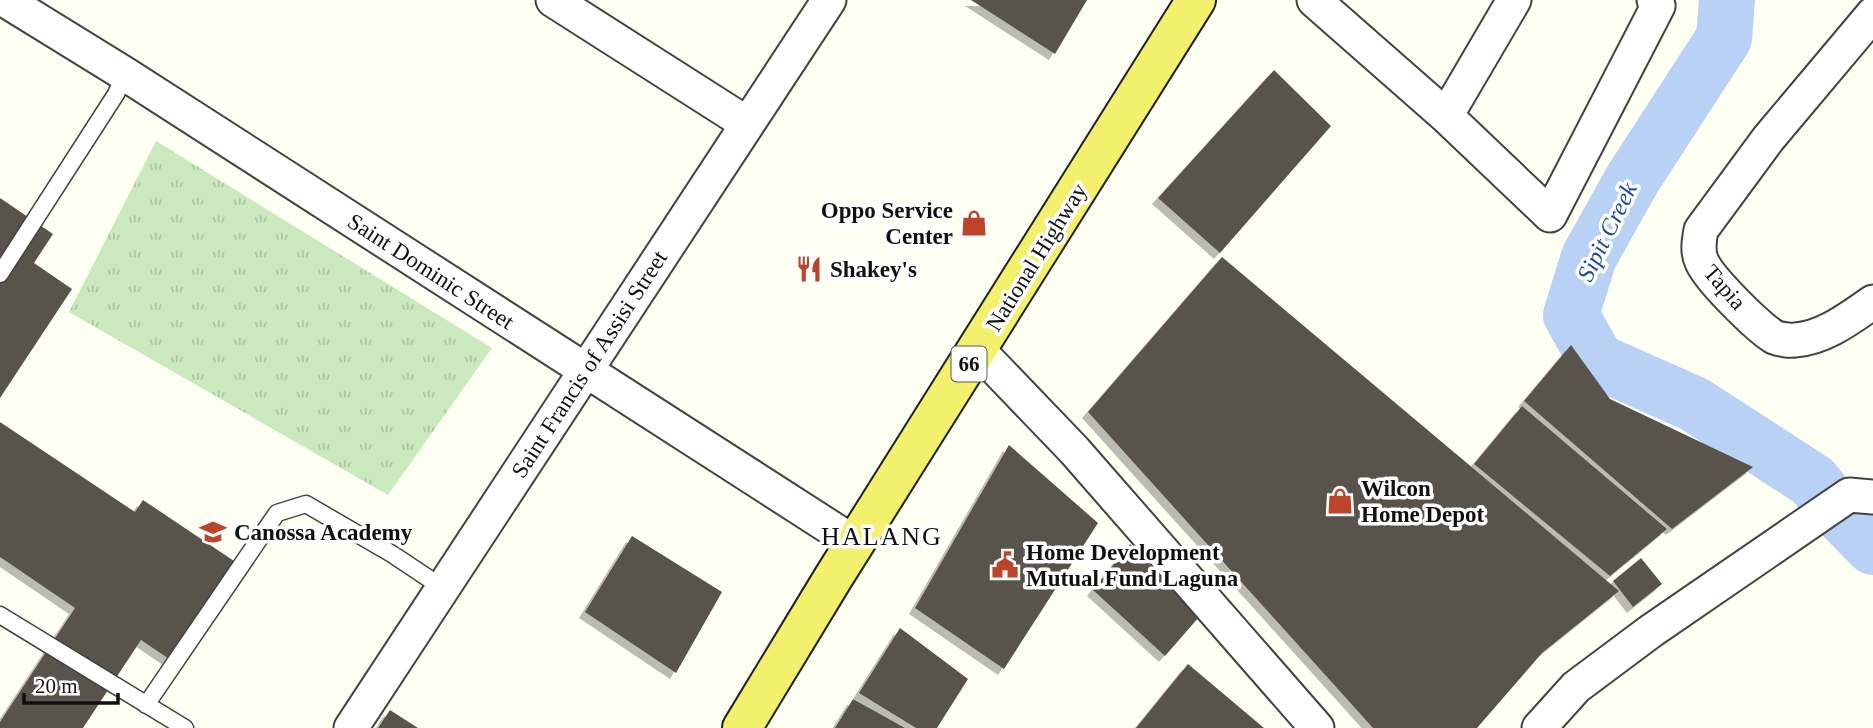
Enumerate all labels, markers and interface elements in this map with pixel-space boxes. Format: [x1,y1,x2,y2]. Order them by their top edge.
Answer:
street label: National Highway [981,178,1092,336]
water label: Sipit Creek [1572,178,1642,286]
place label: Oppo Service Center [821,198,953,249]
street label: Saint Dominic Street [343,208,519,335]
shop icon: Oppo Service Center [959,208,989,238]
street label: Saint Francis of Assisi Street [507,246,673,483]
restaurant icon: Shakey's [794,254,824,284]
place label: Shakey's [830,257,917,282]
street label: Tapia [1699,260,1751,315]
road number: 66 [951,346,986,382]
place label: Wilcon Home Depot [1361,476,1485,527]
shop icon: Wilcon Home Depot [1325,486,1355,516]
school or university icon: Canossa Academy [198,517,228,547]
place label: Canossa Academy [234,520,413,545]
district label: HALANG [821,522,943,551]
place label: Home Development Mutual Fund Laguna [1026,540,1239,591]
public building icon: Home Development Mutual Fund Laguna [990,550,1020,580]
scale bar [24,662,119,706]
text: 20 m [35,674,78,698]

